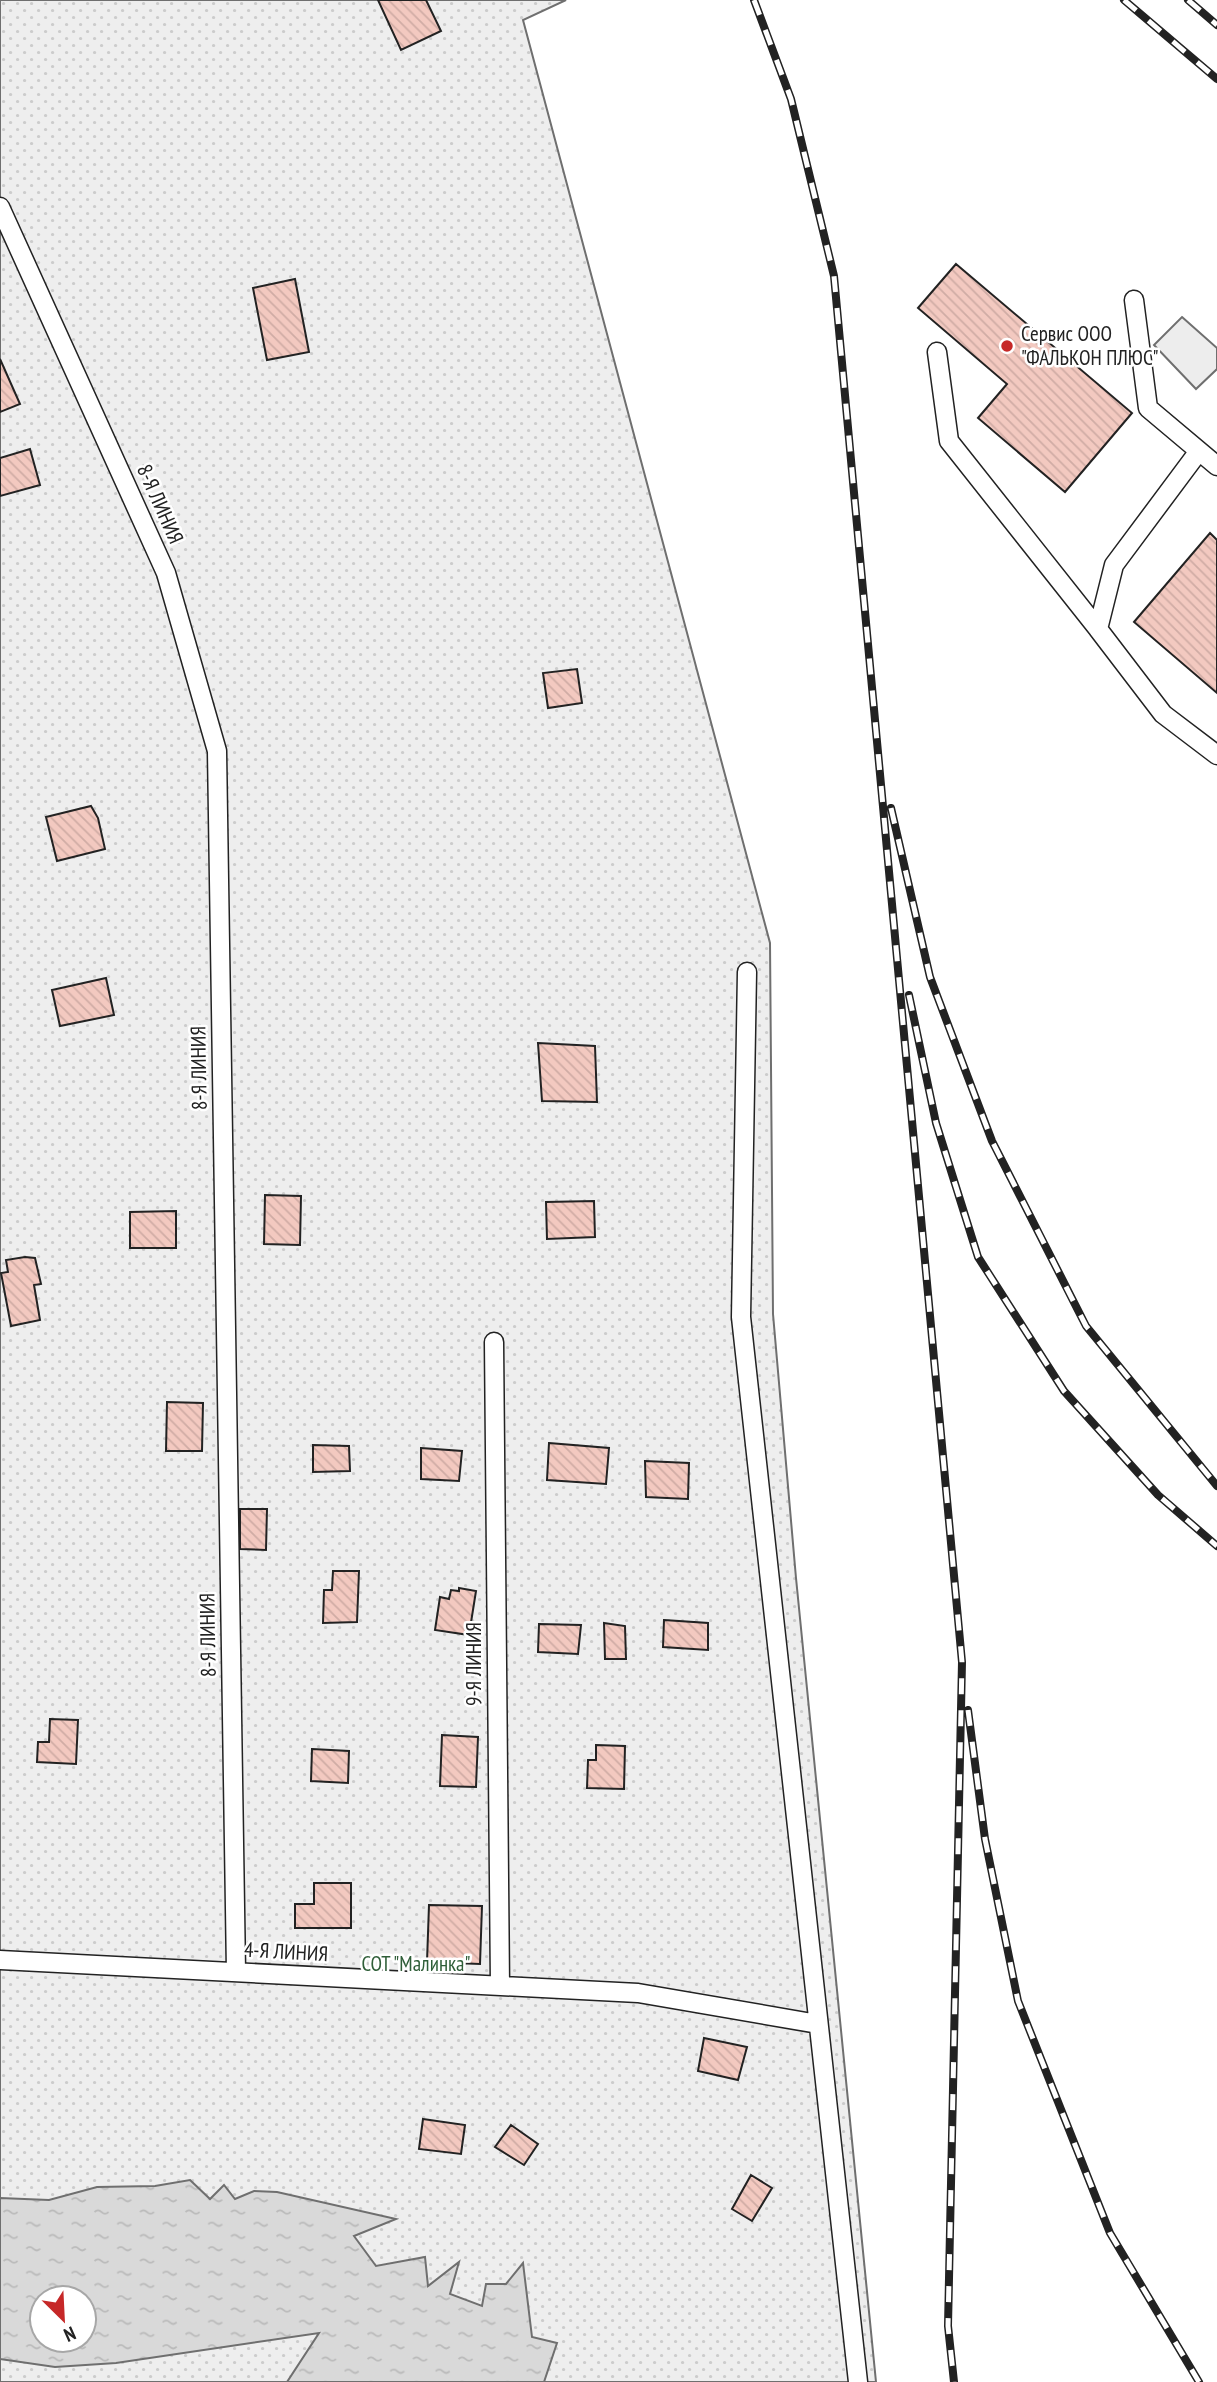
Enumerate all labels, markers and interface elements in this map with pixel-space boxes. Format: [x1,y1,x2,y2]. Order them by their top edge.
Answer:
place label: Сервис ООО "ФАЛЬКОН ПЛЮС" [1021,320,1159,371]
marker: Сервис ООО "ФАЛЬКОН ПЛЮС" [999,338,1015,354]
street label: 8-Я ЛИНИЯ [131,460,190,548]
street label: 8-Я ЛИНИЯ [184,1026,213,1110]
street label: 8-Я ЛИНИЯ [193,1593,222,1677]
street label: 9-Я ЛИНИЯ [460,1622,487,1706]
street label: 4-Я ЛИНИЯ [243,1936,329,1967]
park label: СОТ "Малинка" [361,1950,471,1977]
north arrow [28,2284,98,2354]
text: N [60,2321,79,2348]

